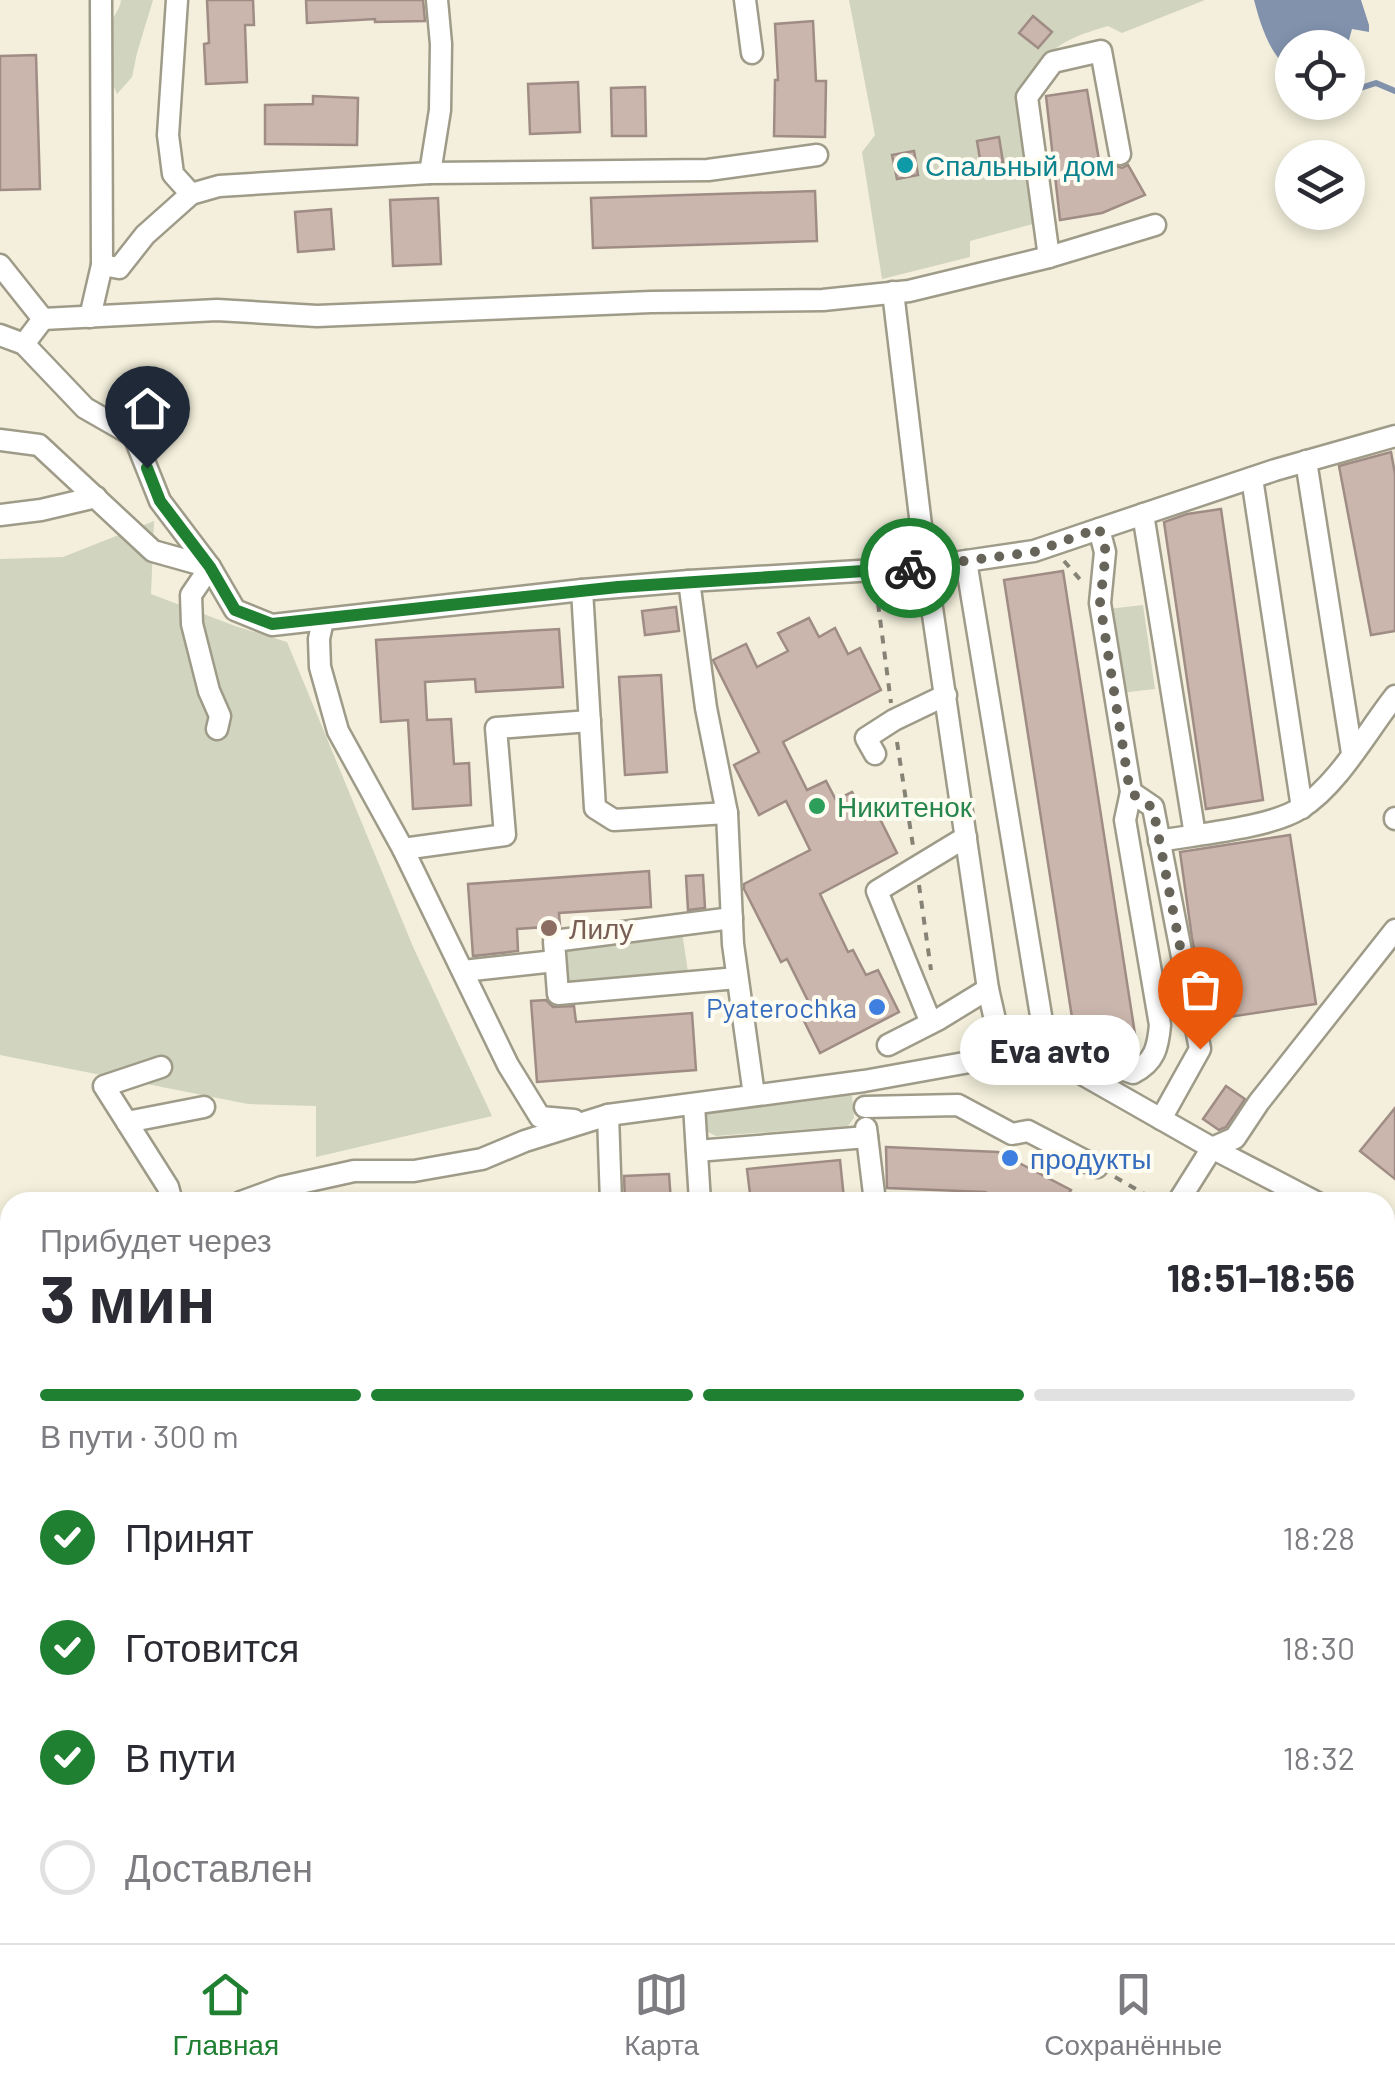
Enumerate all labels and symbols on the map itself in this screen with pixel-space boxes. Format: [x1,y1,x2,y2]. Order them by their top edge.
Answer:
place label: Спальный дом [925,148,1115,182]
marker: Спальный дом [894,154,916,176]
pin [105,366,190,469]
courier [860,518,960,618]
place label: Никитенок [837,789,973,823]
marker: Никитенок [806,795,828,817]
place label: Лилу [569,911,633,945]
marker: Лилу [538,917,560,939]
pin [1158,947,1243,1050]
place label: Pyaterochka [706,990,857,1024]
marker: Pyaterochka [866,996,888,1018]
callout: Eva avto [960,1014,1140,1084]
place label: продукты [1030,1141,1152,1175]
marker: продукты [999,1147,1021,1169]

